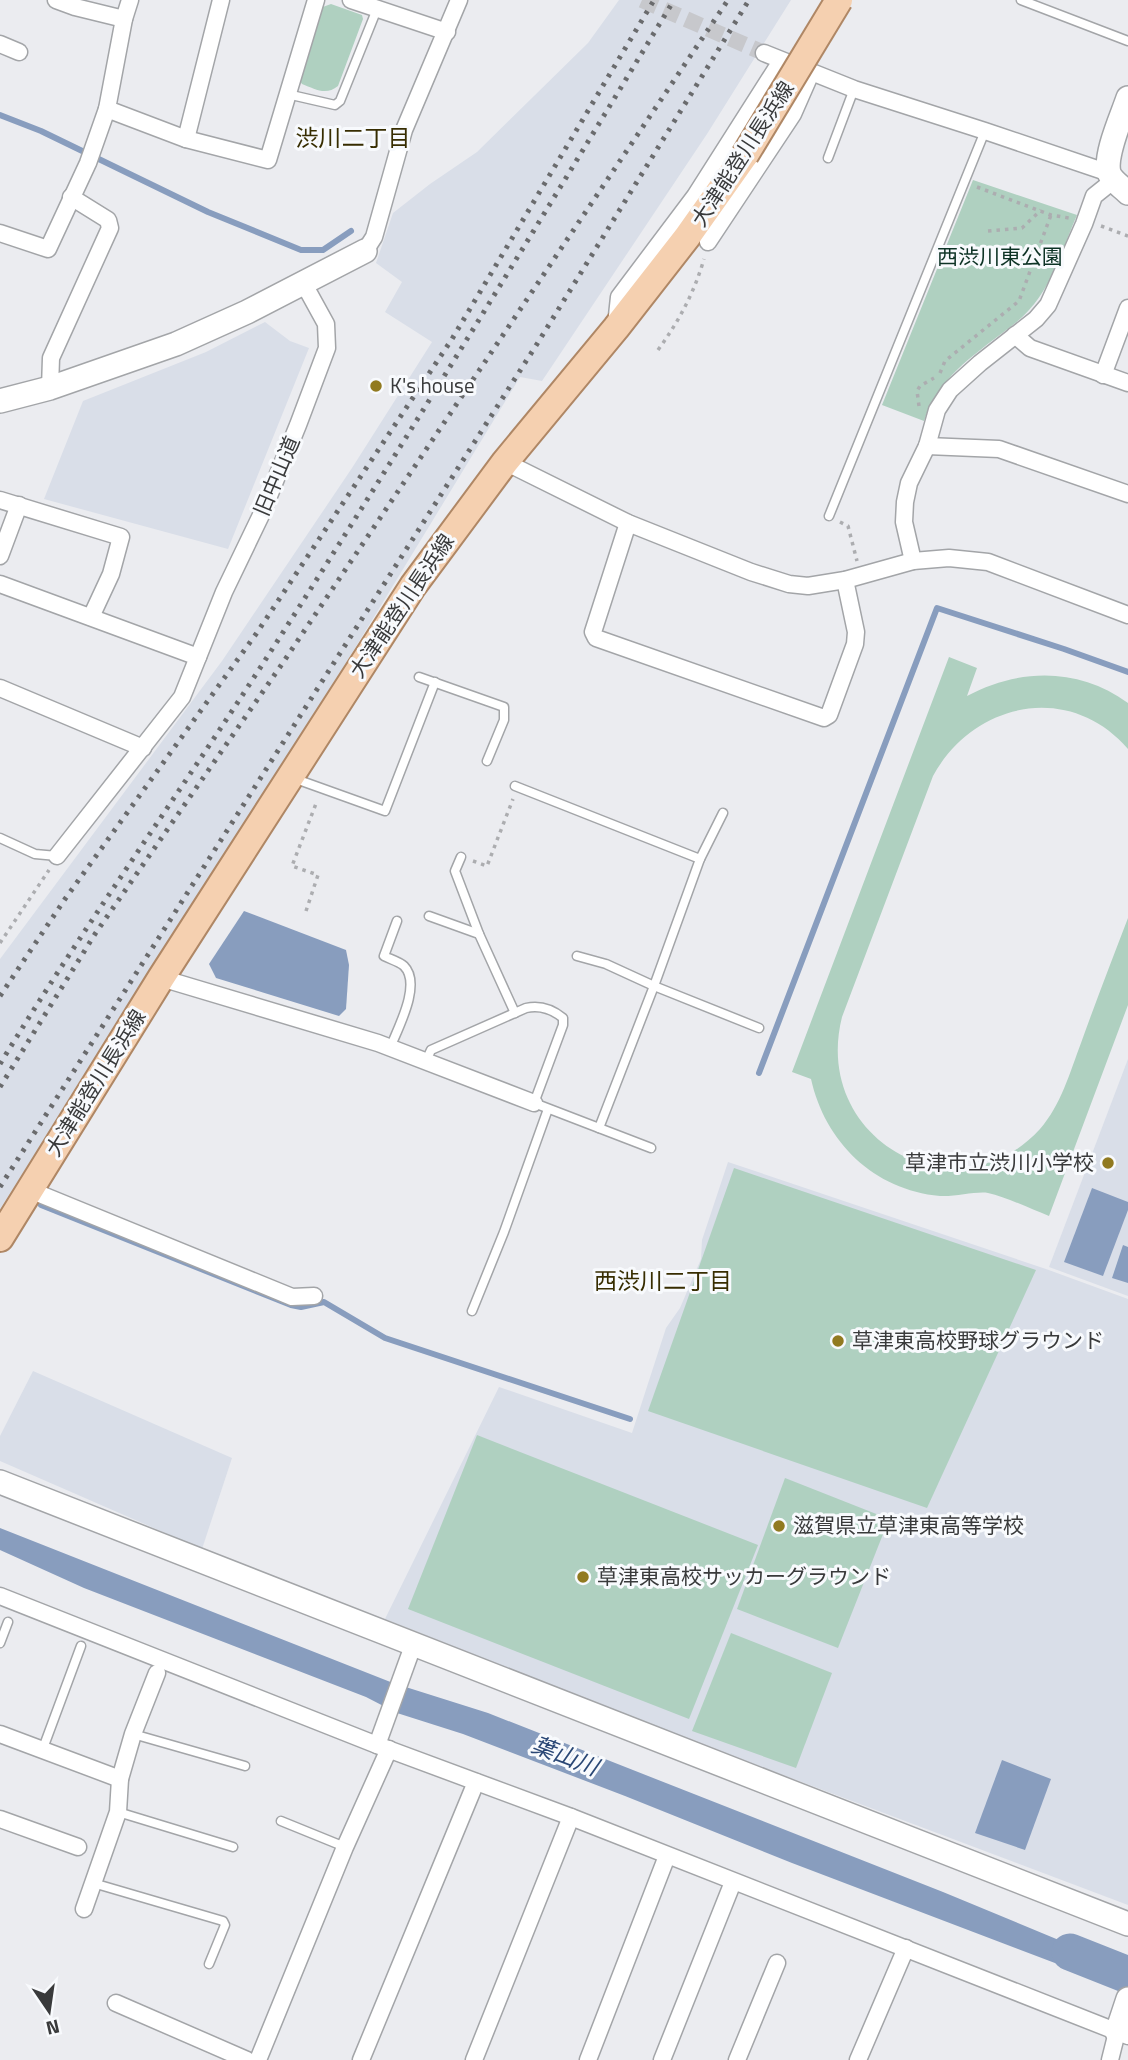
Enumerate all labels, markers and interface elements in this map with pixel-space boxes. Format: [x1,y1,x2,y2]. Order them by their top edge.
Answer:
street label: 大津能登川長浜線 [683,74,801,233]
district label: 渋川二丁目 [296,120,411,155]
park label: 西渋川東公園 [937,240,1063,272]
place label: K's house [390,369,474,401]
marker: K's house [368,378,384,394]
street label: 旧中山道 [245,431,307,521]
street label: 大津能登川長浜線 [341,527,461,684]
street label: 大津能登川長浜線 [37,1003,153,1162]
place label: 草津市立渋川小学校 [905,1146,1094,1178]
marker: 草津市立渋川小学校 [1100,1155,1116,1171]
district label: 西渋川二丁目 [594,1263,732,1298]
place label: 草津東高校野球グラウンド [852,1324,1104,1356]
marker: 草津東高校野球グラウンド [830,1333,846,1349]
place label: 滋賀県立草津東高等学校 [793,1509,1024,1541]
marker: 滋賀県立草津東高等学校 [771,1518,787,1534]
place label: 草津東高校サッカーグラウンド [597,1560,891,1592]
marker: 草津東高校サッカーグラウンド [575,1569,591,1585]
water label: 葉山川 [527,1727,606,1785]
north arrow [14,1976,84,2046]
text: N [43,2012,63,2044]

